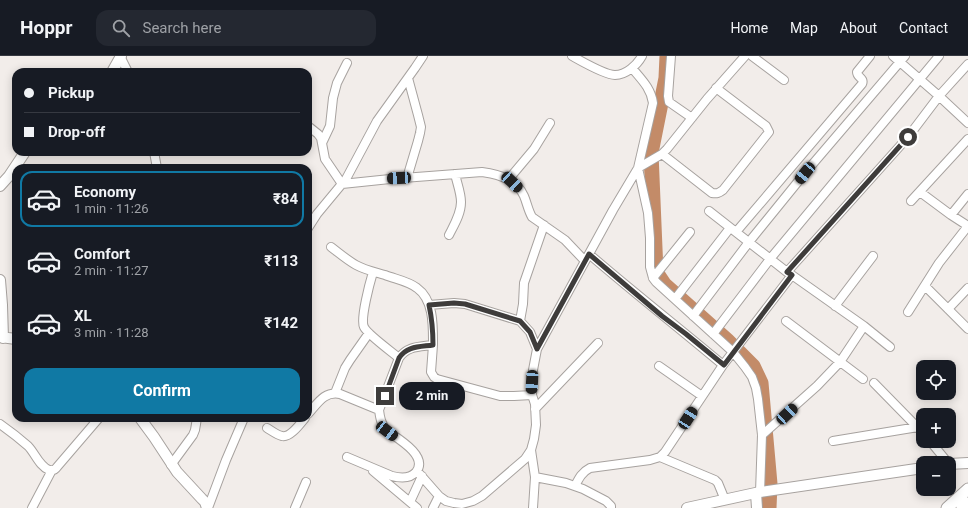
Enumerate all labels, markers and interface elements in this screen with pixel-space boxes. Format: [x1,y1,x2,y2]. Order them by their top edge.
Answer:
search box [96,10,376,46]
text: Hoppr [20,16,72,39]
icon: search [110,17,132,39]
text: Search here [142,19,221,37]
text: Home [730,20,768,36]
text: Map [790,20,818,36]
text: About [840,20,877,36]
text: Contact [899,20,948,36]
text: Pickup [48,84,94,102]
text: Drop-off [48,123,105,141]
route start [899,128,917,146]
car [793,160,817,186]
car [499,169,525,195]
car [387,171,411,185]
icon: car [26,181,62,217]
text: Economy [74,183,136,201]
text: ₹84 [273,190,298,208]
text: 1 min · 11:26 [74,201,149,216]
icon: car [26,243,62,279]
text: Comfort [74,245,130,263]
text: ₹113 [264,252,298,270]
text: 2 min · 11:27 [74,263,149,278]
icon: car [26,305,62,341]
text: XL [74,307,92,325]
text: ₹142 [264,314,298,332]
text: 3 min · 11:28 [74,325,149,340]
map controls [916,360,956,496]
button: locate [916,360,956,400]
button: Confirm [24,368,300,414]
car [525,370,539,394]
callout: 2 min [399,382,465,410]
route end [376,387,394,405]
text: 2 min [416,388,448,403]
car [774,401,800,427]
car [676,405,700,431]
button: + [916,408,956,448]
car [374,419,400,443]
button: − [916,456,956,496]

